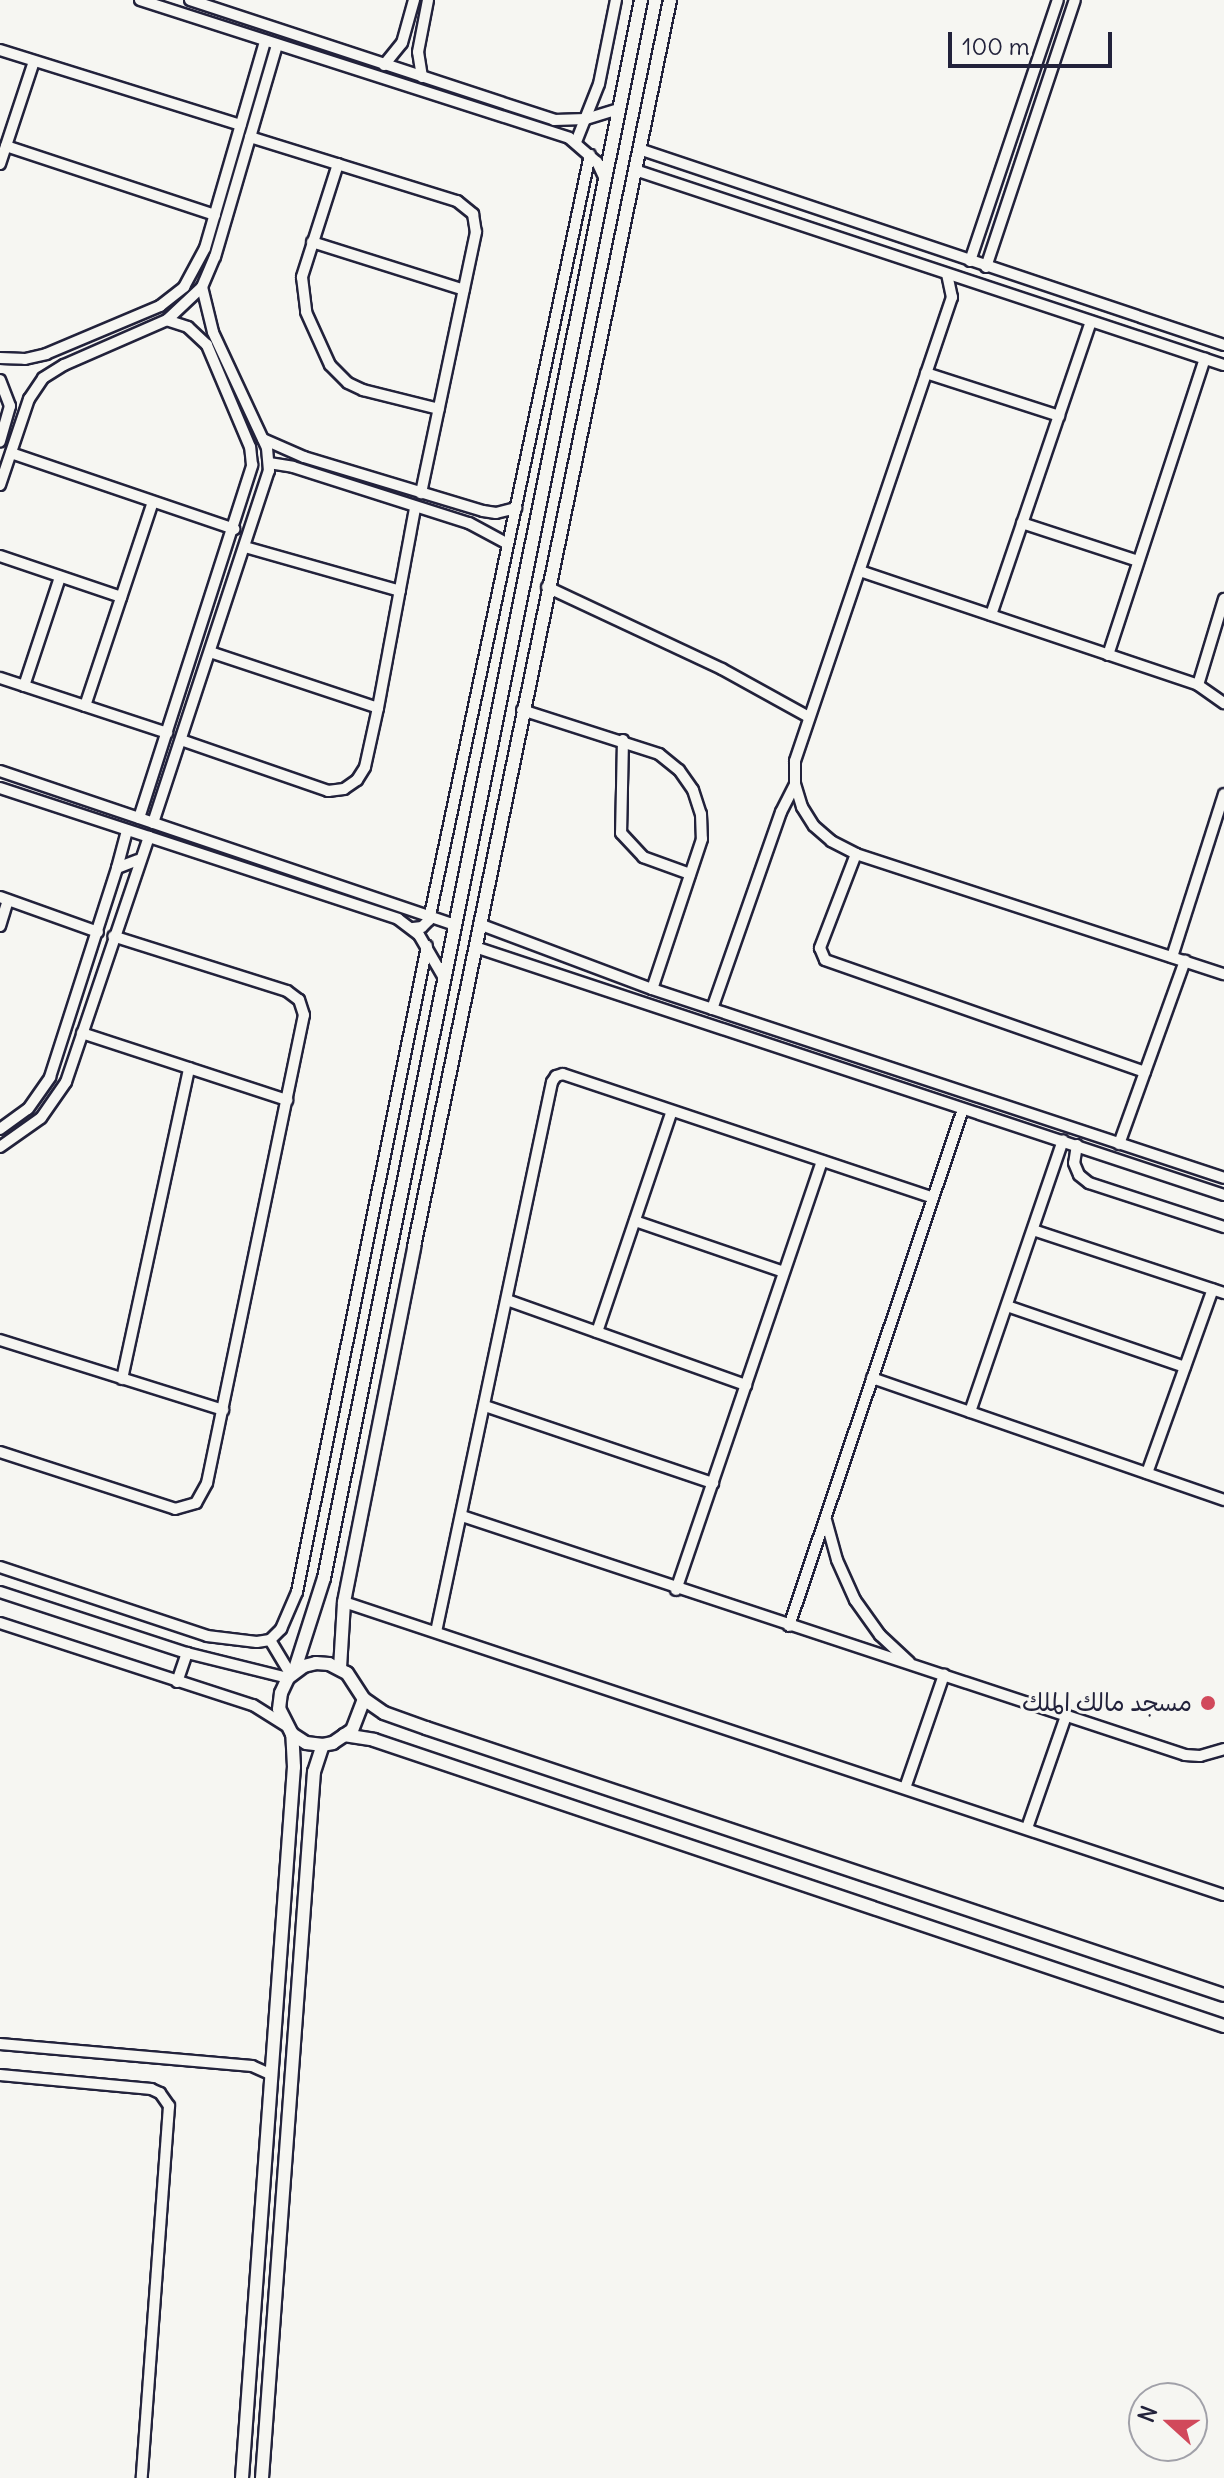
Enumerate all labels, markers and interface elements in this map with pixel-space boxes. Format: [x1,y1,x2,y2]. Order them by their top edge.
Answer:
scale bar [952,16,1116,66]
text: 100 m [962,31,1030,61]
place label: مسجد مالك الملك [1022,1689,1192,1717]
marker: مسجد مالك الملك [1199,1694,1217,1712]
north arrow [1128,2382,1208,2462]
text: N [1132,2402,1163,2426]

